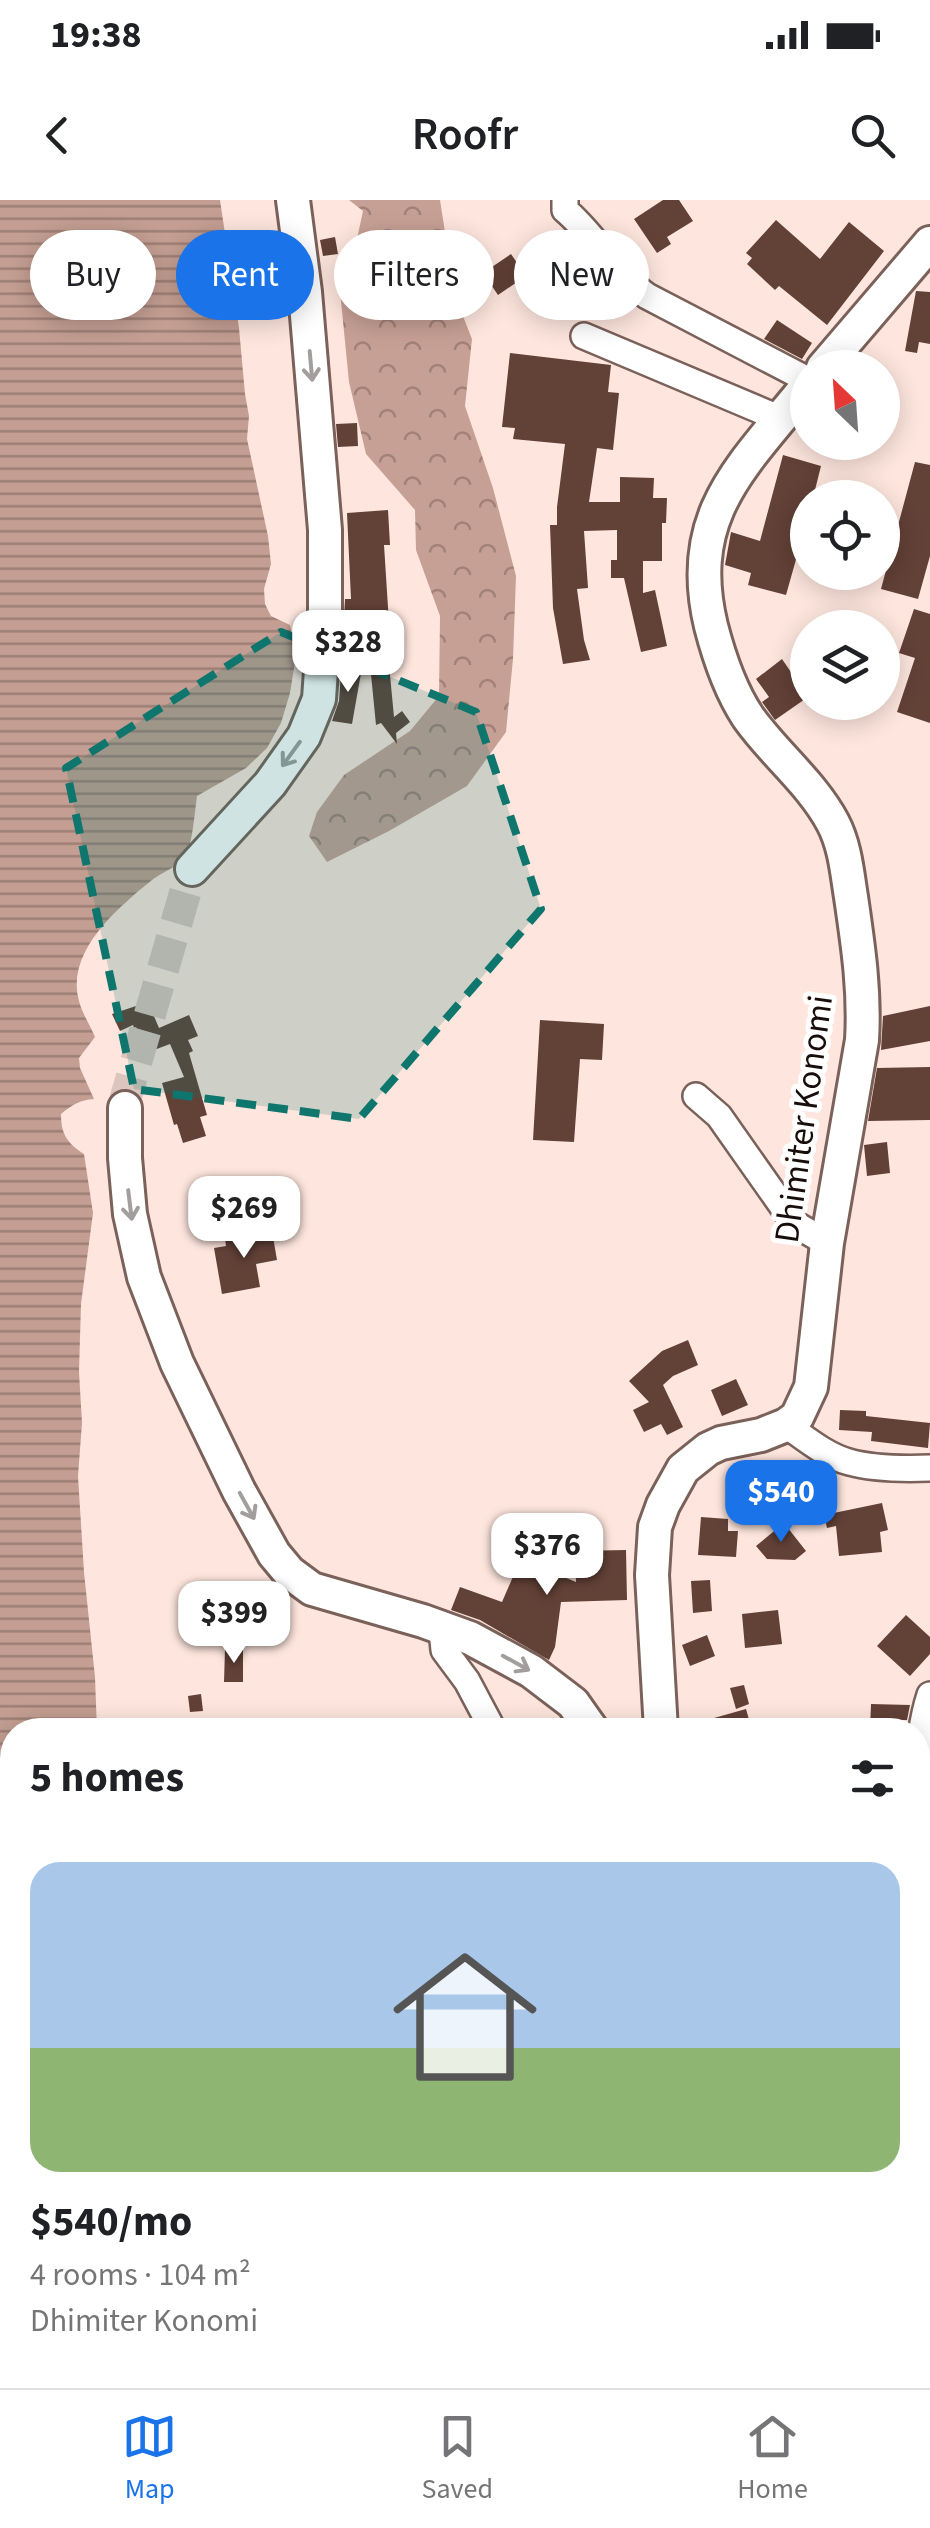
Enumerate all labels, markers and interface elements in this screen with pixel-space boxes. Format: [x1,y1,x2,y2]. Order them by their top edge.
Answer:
text: 19:38 [50,8,142,62]
text: Roofr [412,103,518,167]
icon: back [30,108,85,163]
icon: search [845,108,900,163]
chip: Buy [30,230,156,320]
chip: Rent [176,230,314,320]
chip: Filters [334,230,494,320]
chip: New [514,230,649,320]
one-way arrow [302,350,321,382]
north arrow [790,350,900,460]
map controls [790,350,900,720]
button: locate [790,480,900,590]
pin: $328 [289,610,407,695]
button: layers [790,610,900,720]
text: $328 [314,619,382,665]
one-way arrow [281,740,302,767]
street label: Dhimiter Konomi [762,992,846,1246]
pin: $269 [185,1176,303,1261]
text: $269 [210,1185,278,1231]
one-way arrow [121,1188,140,1221]
pin: $540 [722,1460,840,1545]
text: $540 [747,1469,815,1515]
one-way arrow [237,1491,257,1520]
pin: $376 [488,1513,606,1598]
text: $376 [513,1522,581,1568]
pin: $399 [175,1581,293,1666]
text: $399 [200,1590,268,1636]
one-way arrow [501,1654,530,1674]
text: 5 homes [30,1748,184,1808]
icon: filters [845,1751,900,1806]
icon: home [375,1927,555,2107]
text: $540/mo [30,2192,192,2252]
text: 4 rooms · 104 m² [30,2252,251,2298]
text: Dhimiter Konomi [30,2298,258,2344]
tab: Map [122,2409,177,2509]
tab: Saved [421,2409,493,2509]
tab: Home [737,2409,808,2509]

